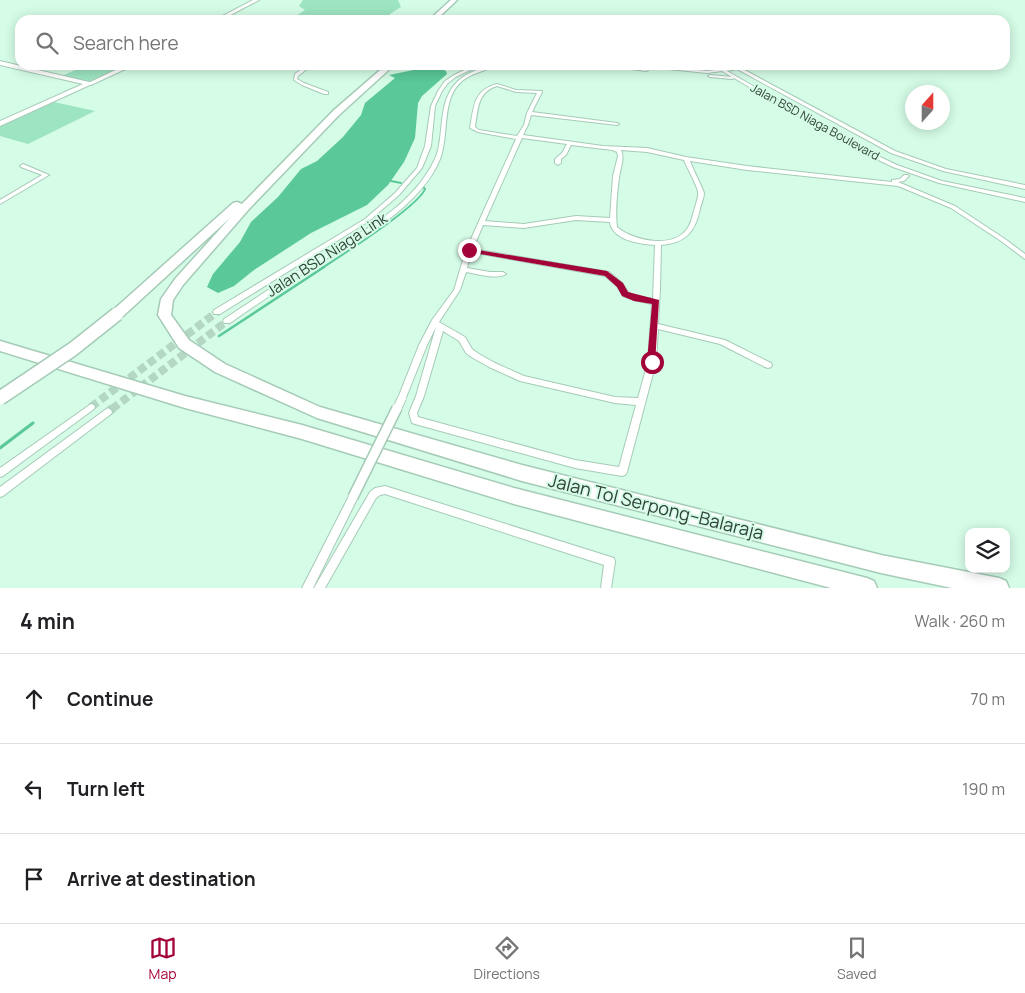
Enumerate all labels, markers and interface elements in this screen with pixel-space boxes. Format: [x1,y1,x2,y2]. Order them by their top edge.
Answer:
search box [15,15,1010,70]
icon: search [33,29,61,57]
text: Search here [73,30,179,56]
street label: Jalan BSD Niaga Boulevard [748,79,883,164]
north arrow [905,85,950,130]
street label: Jalan BSD Niaga Link [262,207,392,302]
route end [458,239,481,262]
route start [641,351,664,374]
street label: Jalan Tol Serpong–Balaraja [546,468,766,544]
map controls [965,528,1010,573]
button: layers [965,528,1010,573]
text: 4 min [20,607,75,635]
text: Walk · 260 m [915,610,1005,632]
icon: ahead [20,685,48,713]
text: Continue [67,686,153,712]
text: 70 m [970,688,1005,710]
icon: left [20,775,48,803]
text: Turn left [67,776,145,802]
text: 190 m [962,778,1005,800]
icon: arrive [20,865,48,893]
text: Arrive at destination [67,866,256,892]
tab: Map [149,934,177,983]
tab: Directions [474,934,540,983]
tab: Saved [837,934,876,983]

